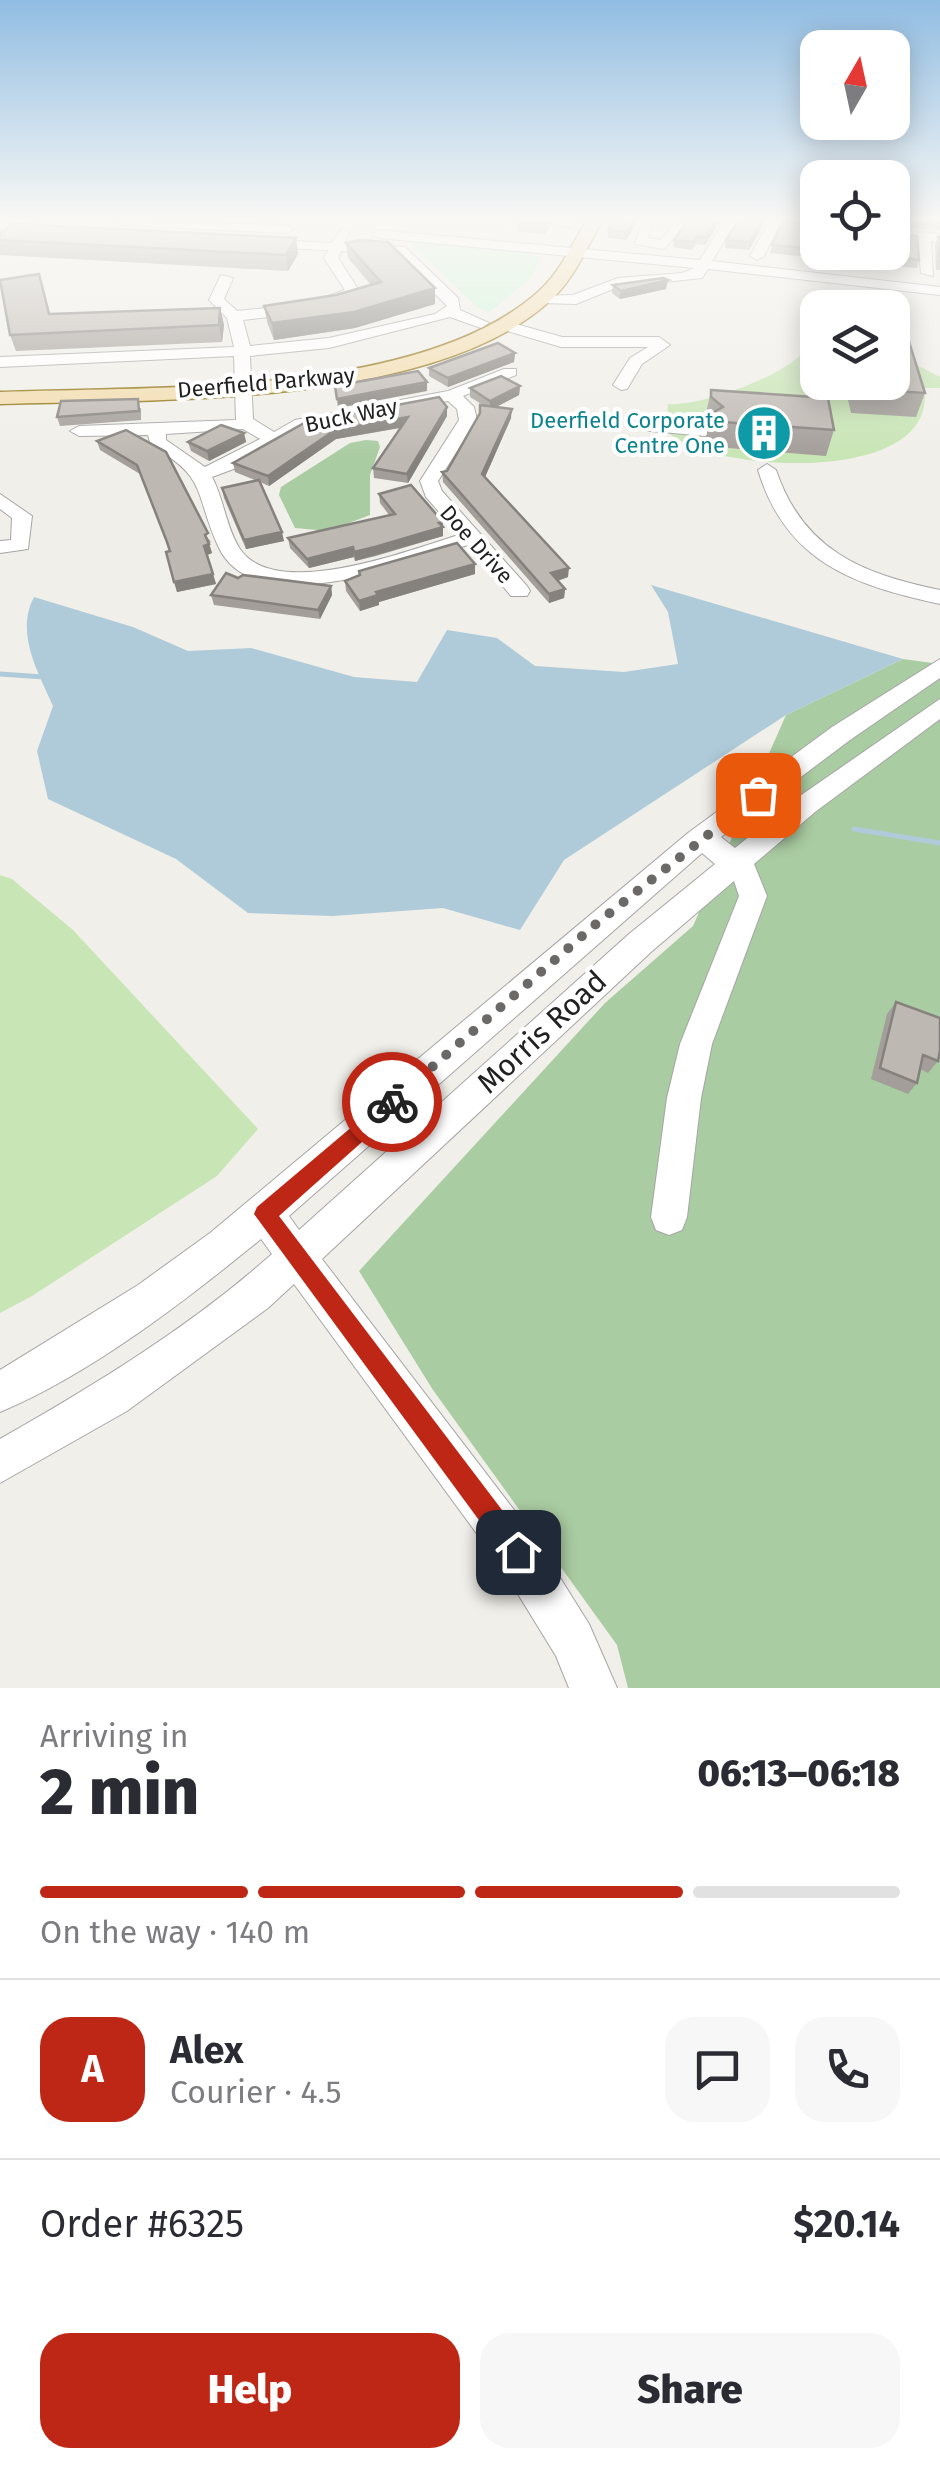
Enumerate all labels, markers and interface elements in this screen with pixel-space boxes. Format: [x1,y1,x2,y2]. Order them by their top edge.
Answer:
north arrow [800,30,910,140]
map controls [800,30,910,400]
button: locate [800,160,910,270]
button: layers [800,290,910,400]
street label: Deerfield Parkway [176,361,356,404]
street label: Buck Way [302,393,400,438]
building icon: Deerfield Corporate Centre One [734,403,794,463]
place label: Deerfield Corporate Centre One [530,407,725,459]
street label: Doe Drive [434,499,519,589]
pin [716,753,801,838]
icon: bag [731,768,786,823]
street label: Morris Road [470,963,614,1101]
courier [342,1052,442,1152]
icon: bike [365,1075,420,1130]
pin [476,1510,561,1595]
icon: home [491,1525,546,1580]
text: Arriving in [40,1717,188,1755]
text: 06:13–06:18 [697,1750,900,1796]
text: 2 min [40,1753,199,1831]
text: On the way · 140 m [40,1913,310,1951]
button: chat [665,2017,770,2122]
button: phone [795,2017,900,2122]
text: Alex [170,2027,243,2073]
text: A [81,2046,104,2092]
text: Courier · 4.5 [170,2073,341,2111]
text: Order #6325 [40,2201,244,2247]
text: $20.14 [793,2201,900,2247]
button: Help [40,2333,460,2448]
button: Share [480,2333,900,2448]

